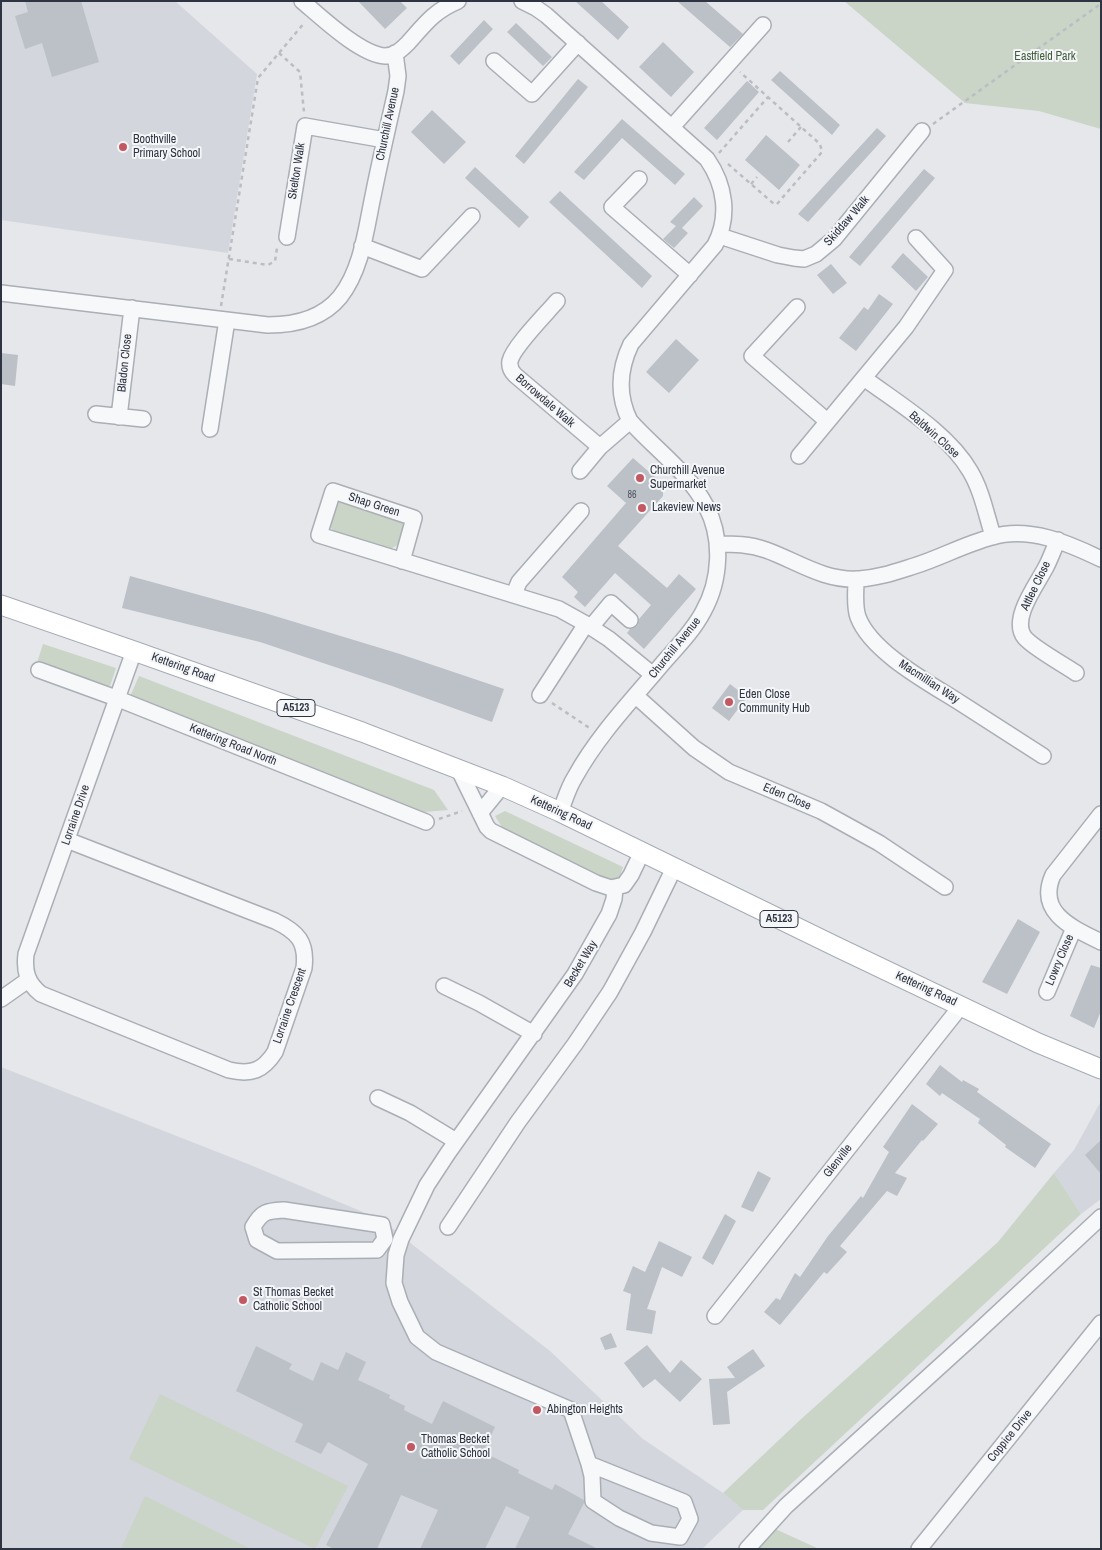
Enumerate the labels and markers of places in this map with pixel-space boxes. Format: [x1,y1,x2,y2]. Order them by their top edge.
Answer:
place label: Boothville Primary School [133,133,200,161]
marker: Boothville Primary School [117,141,129,153]
place label: Churchill Avenue Supermarket [650,464,725,492]
marker: Churchill Avenue Supermarket [634,472,646,484]
place label: Lakeview News [652,501,721,515]
marker: Lakeview News [636,502,648,514]
place label: Eden Close Community Hub [739,688,810,716]
marker: Eden Close Community Hub [723,696,735,708]
place label: St Thomas Becket Catholic School [253,1286,333,1314]
marker: St Thomas Becket Catholic School [237,1294,249,1306]
place label: Abington Heights [547,1403,623,1417]
marker: Abington Heights [531,1404,543,1416]
place label: Thomas Becket Catholic School [421,1433,490,1461]
marker: Thomas Becket Catholic School [405,1441,417,1453]

